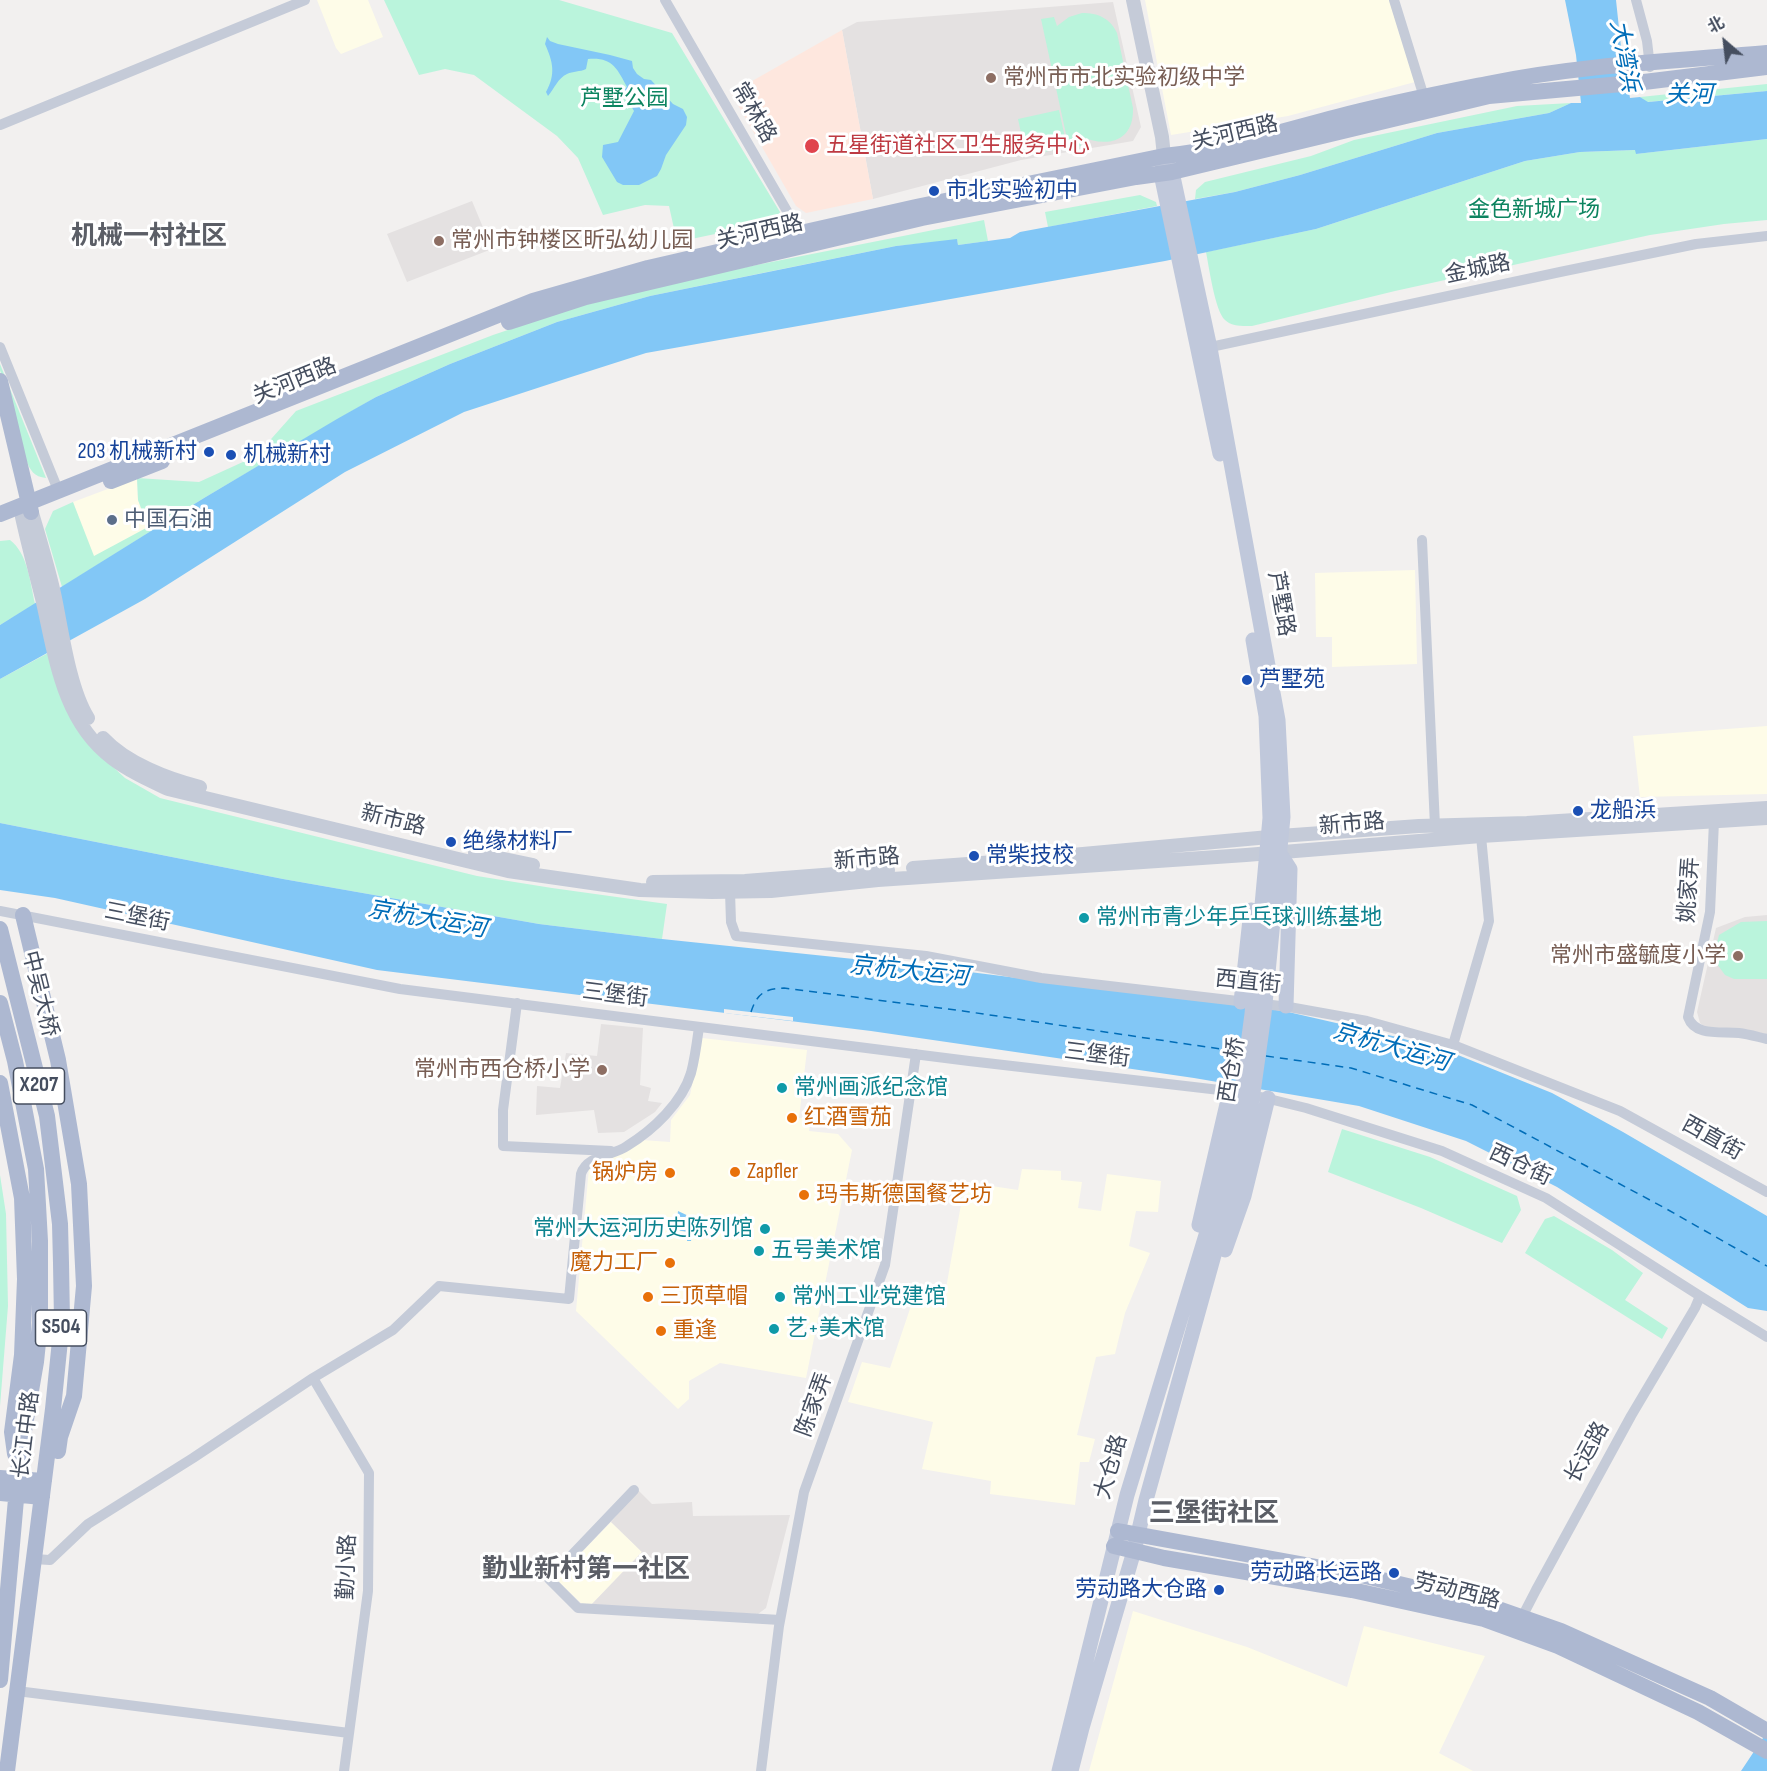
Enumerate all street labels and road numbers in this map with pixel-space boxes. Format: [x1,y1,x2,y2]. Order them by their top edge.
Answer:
street label: 常林路 [725,78,781,148]
street label: 关河西路 [1189,111,1281,157]
street label: 关河西路 [714,210,806,256]
street label: 金城路 [1443,250,1513,290]
street label: 关河西路 [249,353,341,411]
street label: 芦墅路 [1261,569,1299,639]
street label: 新市路 [358,800,428,842]
street label: 新市路 [1318,809,1386,841]
street label: 新市路 [833,844,901,876]
street label: 姚家弄 [1675,856,1705,924]
street label: 三堡街 [102,899,172,937]
street label: 中吴大桥 [16,948,62,1040]
street label: 西直街 [1214,966,1282,1000]
street label: 三堡街 [581,979,649,1013]
street label: 西仓桥 [1215,1035,1251,1105]
street label: 三堡街 [1063,1039,1131,1073]
road number: X207 [14,1068,64,1104]
street label: 西直街 [1677,1111,1747,1167]
street label: 西仓街 [1485,1140,1555,1192]
road number: S504 [36,1310,86,1346]
street label: 陈家弄 [791,1369,839,1441]
street label: 长江中路 [9,1390,45,1480]
street label: 长运路 [1560,1418,1616,1488]
street label: 大仓路 [1090,1432,1134,1502]
street label: 勤小路 [334,1534,362,1600]
street label: 劳动西路 [1411,1569,1503,1615]

